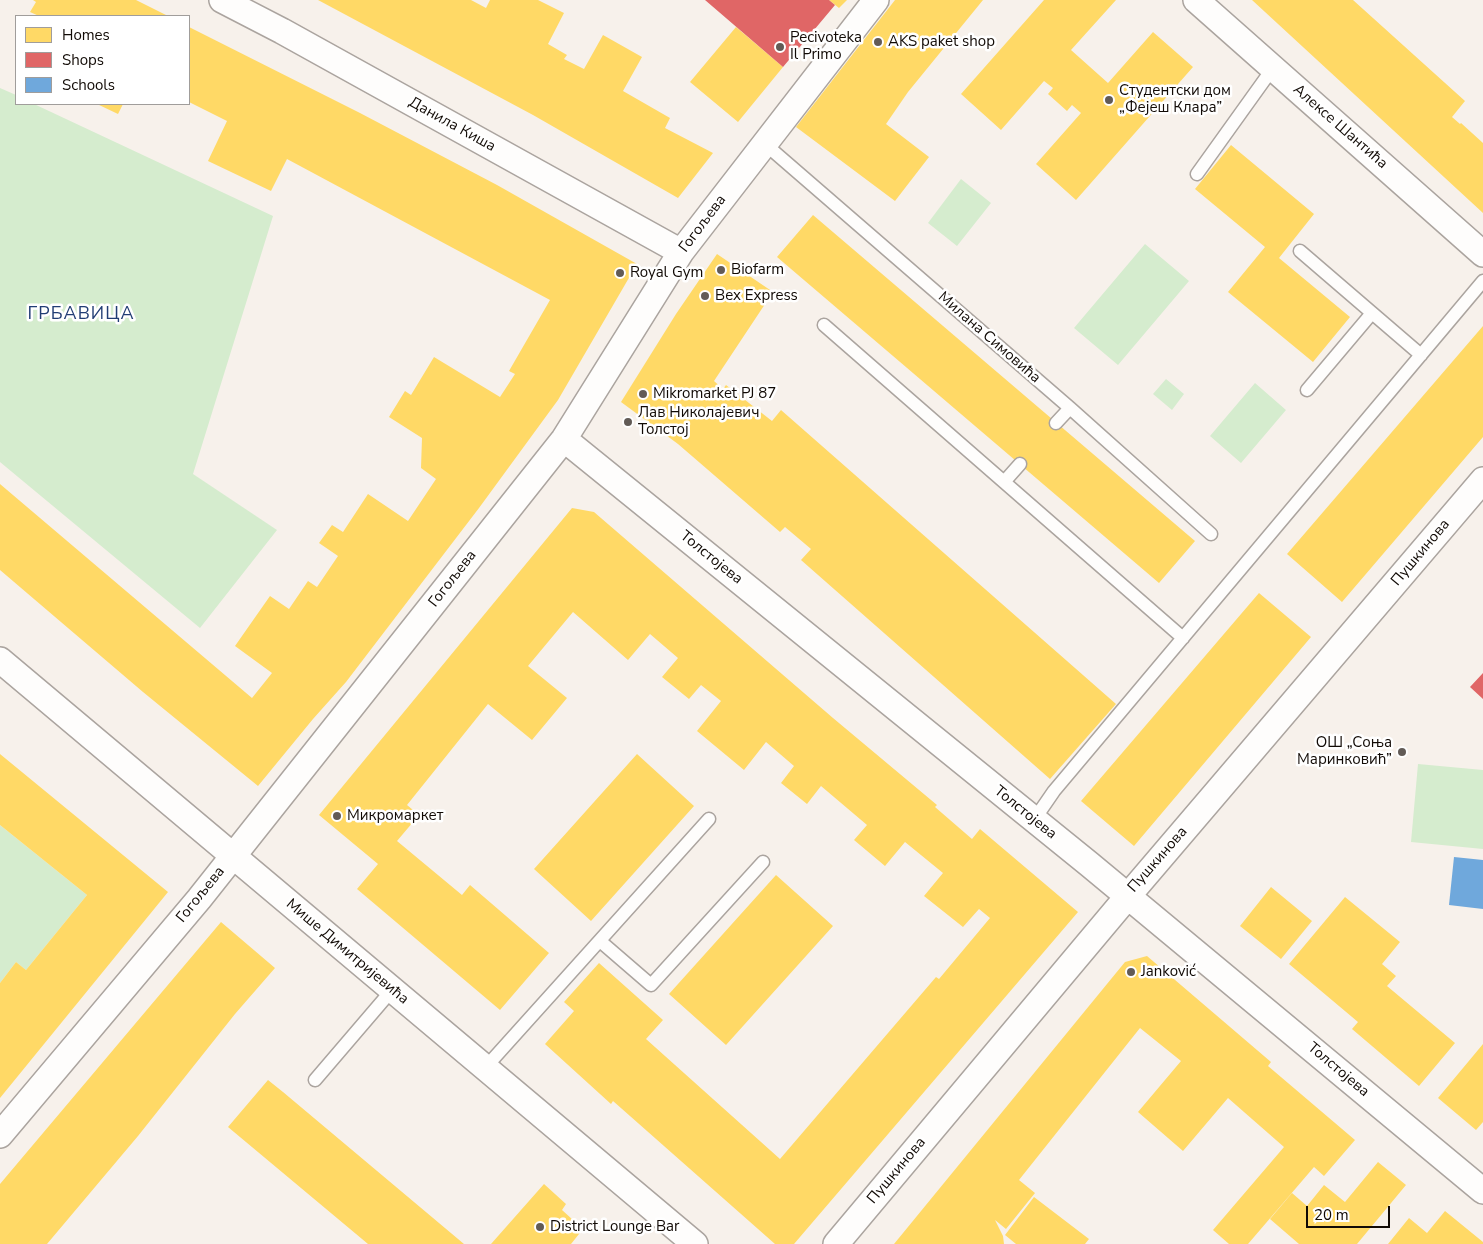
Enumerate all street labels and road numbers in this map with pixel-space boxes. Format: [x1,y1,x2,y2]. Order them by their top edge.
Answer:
street label: Алексе Шантића [1289,81,1391,173]
street label: Данила Киша [406,94,498,156]
street label: Гогољева [676,192,730,256]
street label: Милана Симовића [934,289,1044,387]
street label: Пушкинова [1388,516,1454,590]
street label: Толстојева [676,527,746,589]
street label: Гогољева [425,547,481,611]
street label: Толстојева [990,782,1060,844]
street label: Пушкинова [1124,823,1192,897]
street label: Гогољева [173,863,229,927]
street label: Мише Димитријевића [282,895,412,1009]
street label: Толстојева [1303,1039,1373,1101]
street label: Пушкинова [864,1134,930,1208]

